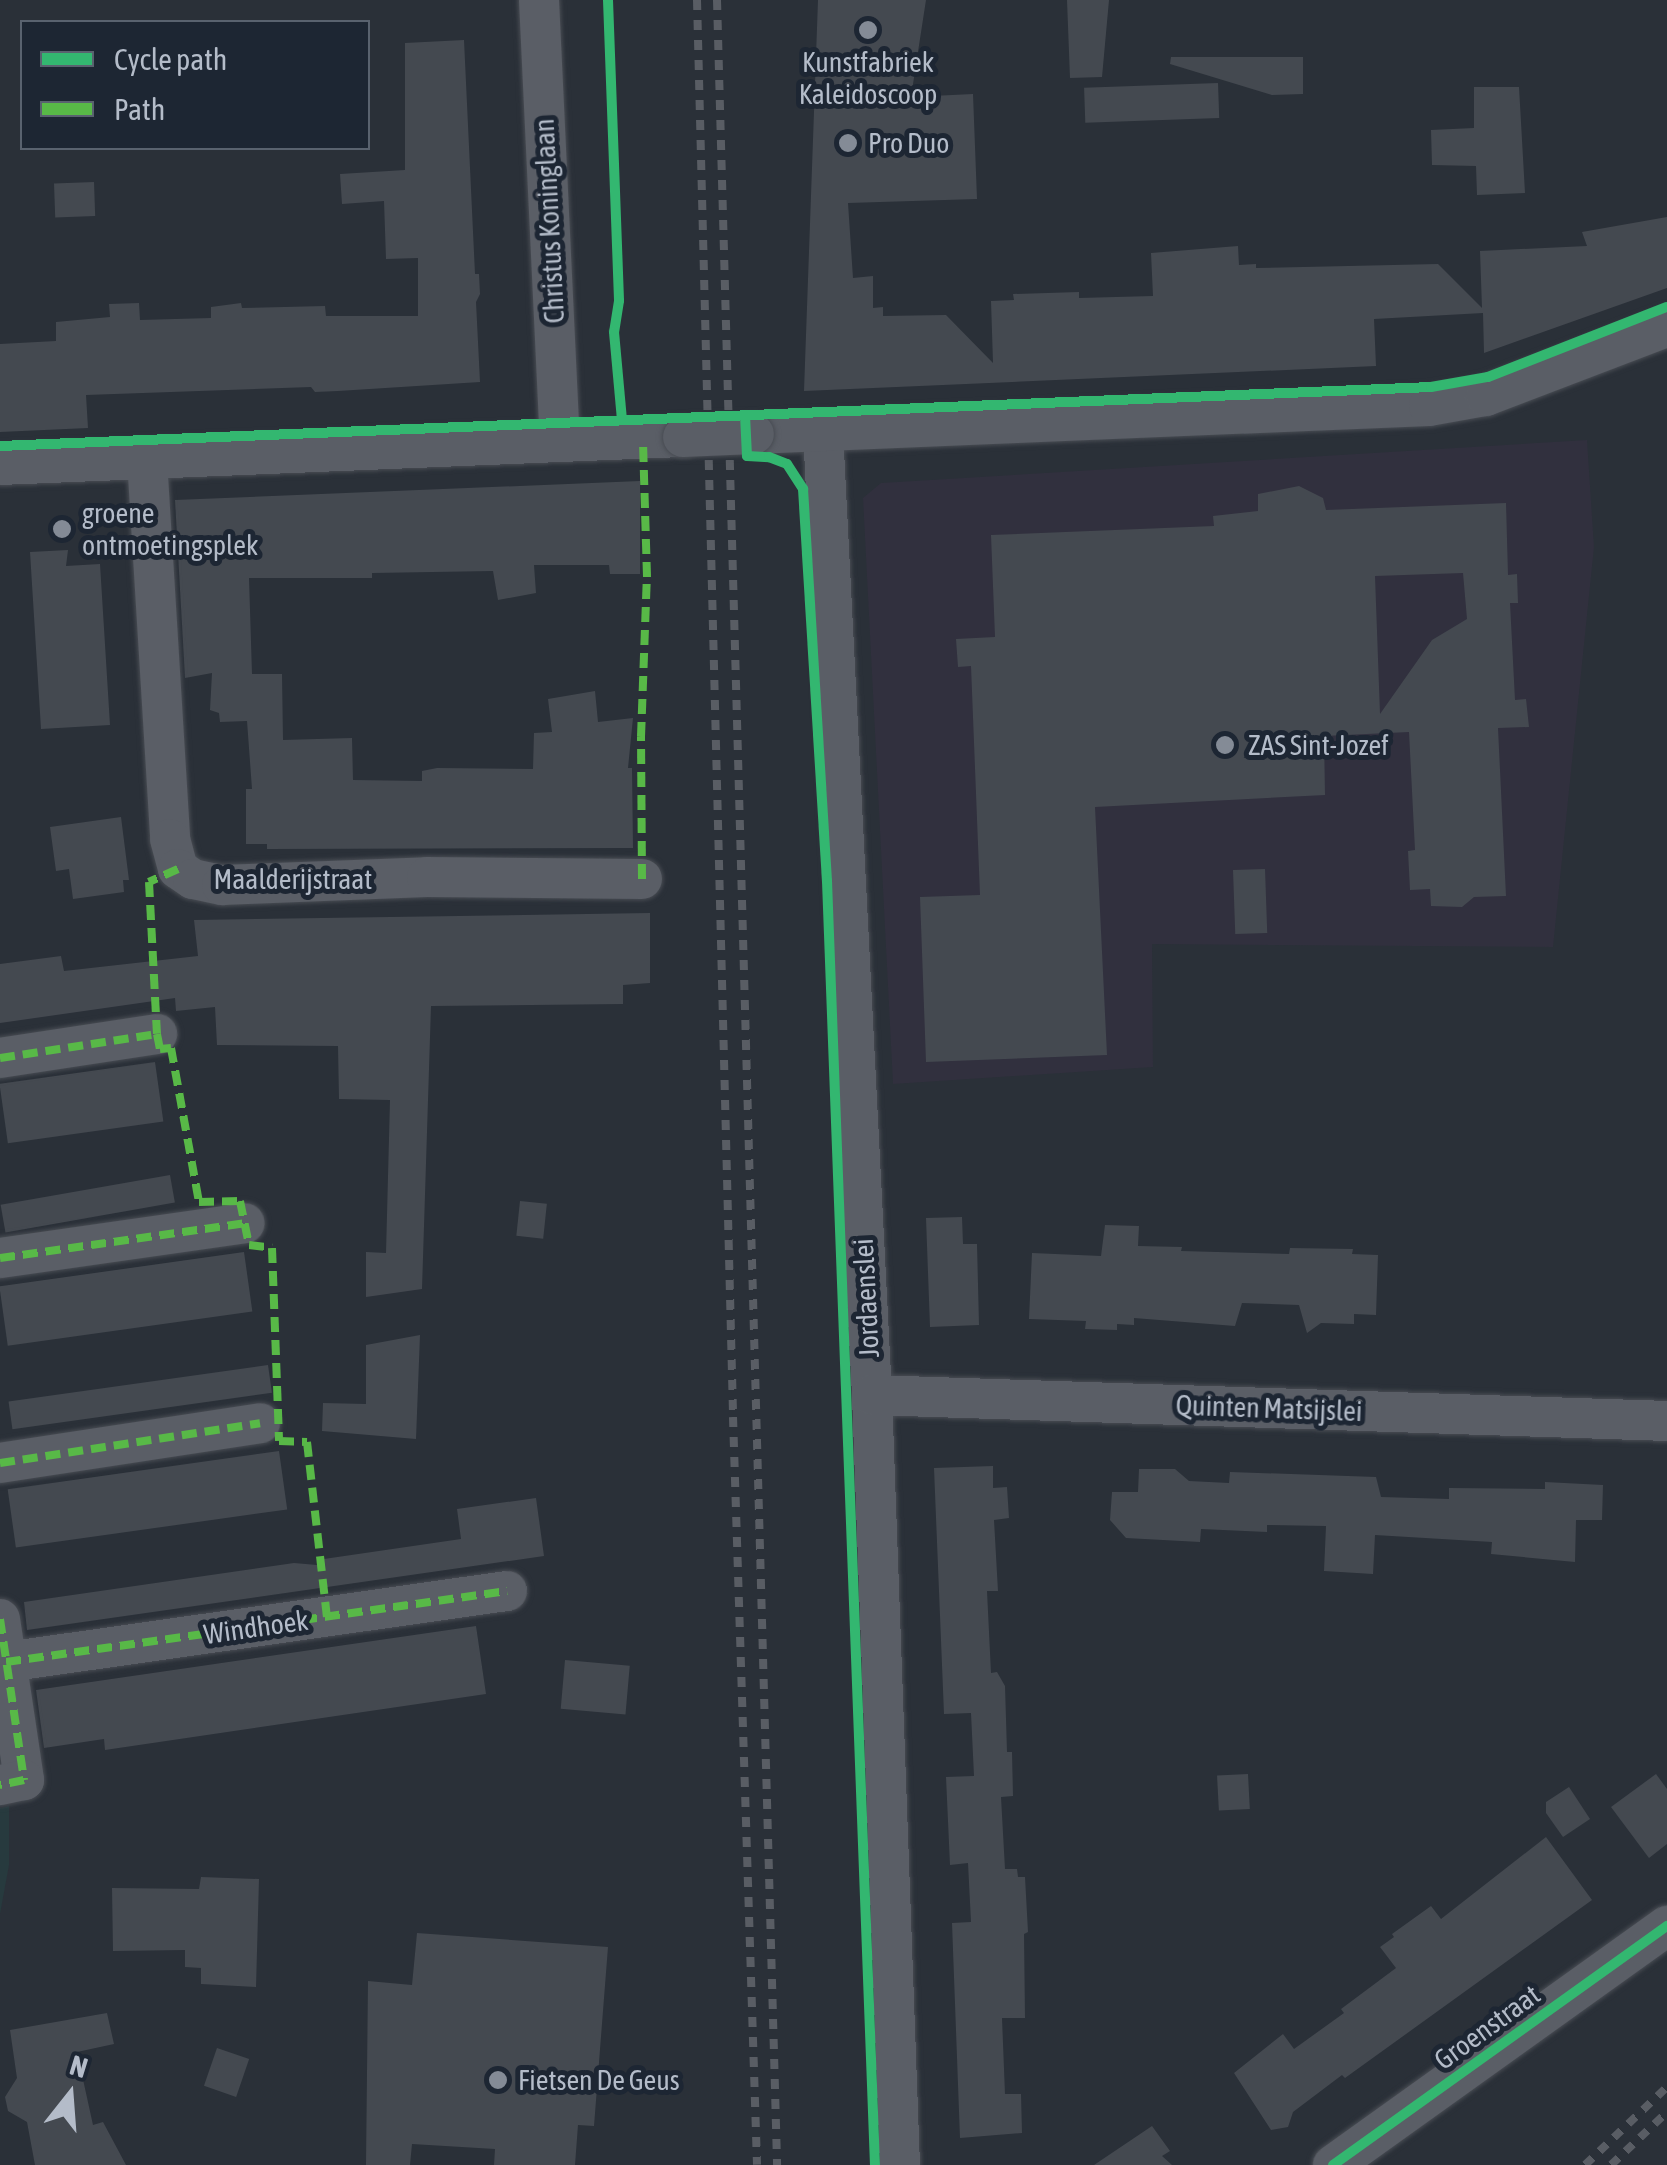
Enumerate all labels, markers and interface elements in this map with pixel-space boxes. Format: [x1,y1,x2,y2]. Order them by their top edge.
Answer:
marker: Kunstfabriek Kaleidoscoop [857,19,879,41]
legend [20,20,370,150]
text: Cycle path [114,42,227,76]
place label: Kunstfabriek Kaleidoscoop [799,45,937,111]
text: Path [114,92,165,126]
street label: Christus Koninglaan [527,118,571,324]
place label: Pro Duo [868,126,949,160]
marker: Pro Duo [837,132,859,154]
place label: groene ontmoetingsplek [82,496,258,562]
marker: groene ontmoetingsplek [51,518,73,540]
place label: ZAS Sint-Jozef [1248,728,1389,762]
marker: ZAS Sint-Jozef [1212,732,1238,758]
street label: Maalderijstraat [214,862,372,896]
street label: Jordaenslei [846,1238,886,1358]
street label: Quinten Matsijslei [1175,1388,1363,1428]
street label: Windhoek [201,1603,311,1651]
street label: Groenstraat [1428,1977,1546,2077]
north arrow [20,2045,120,2145]
text: N [66,2049,91,2084]
place label: Fietsen De Geus [518,2063,680,2097]
marker: Fietsen De Geus [487,2069,509,2091]

